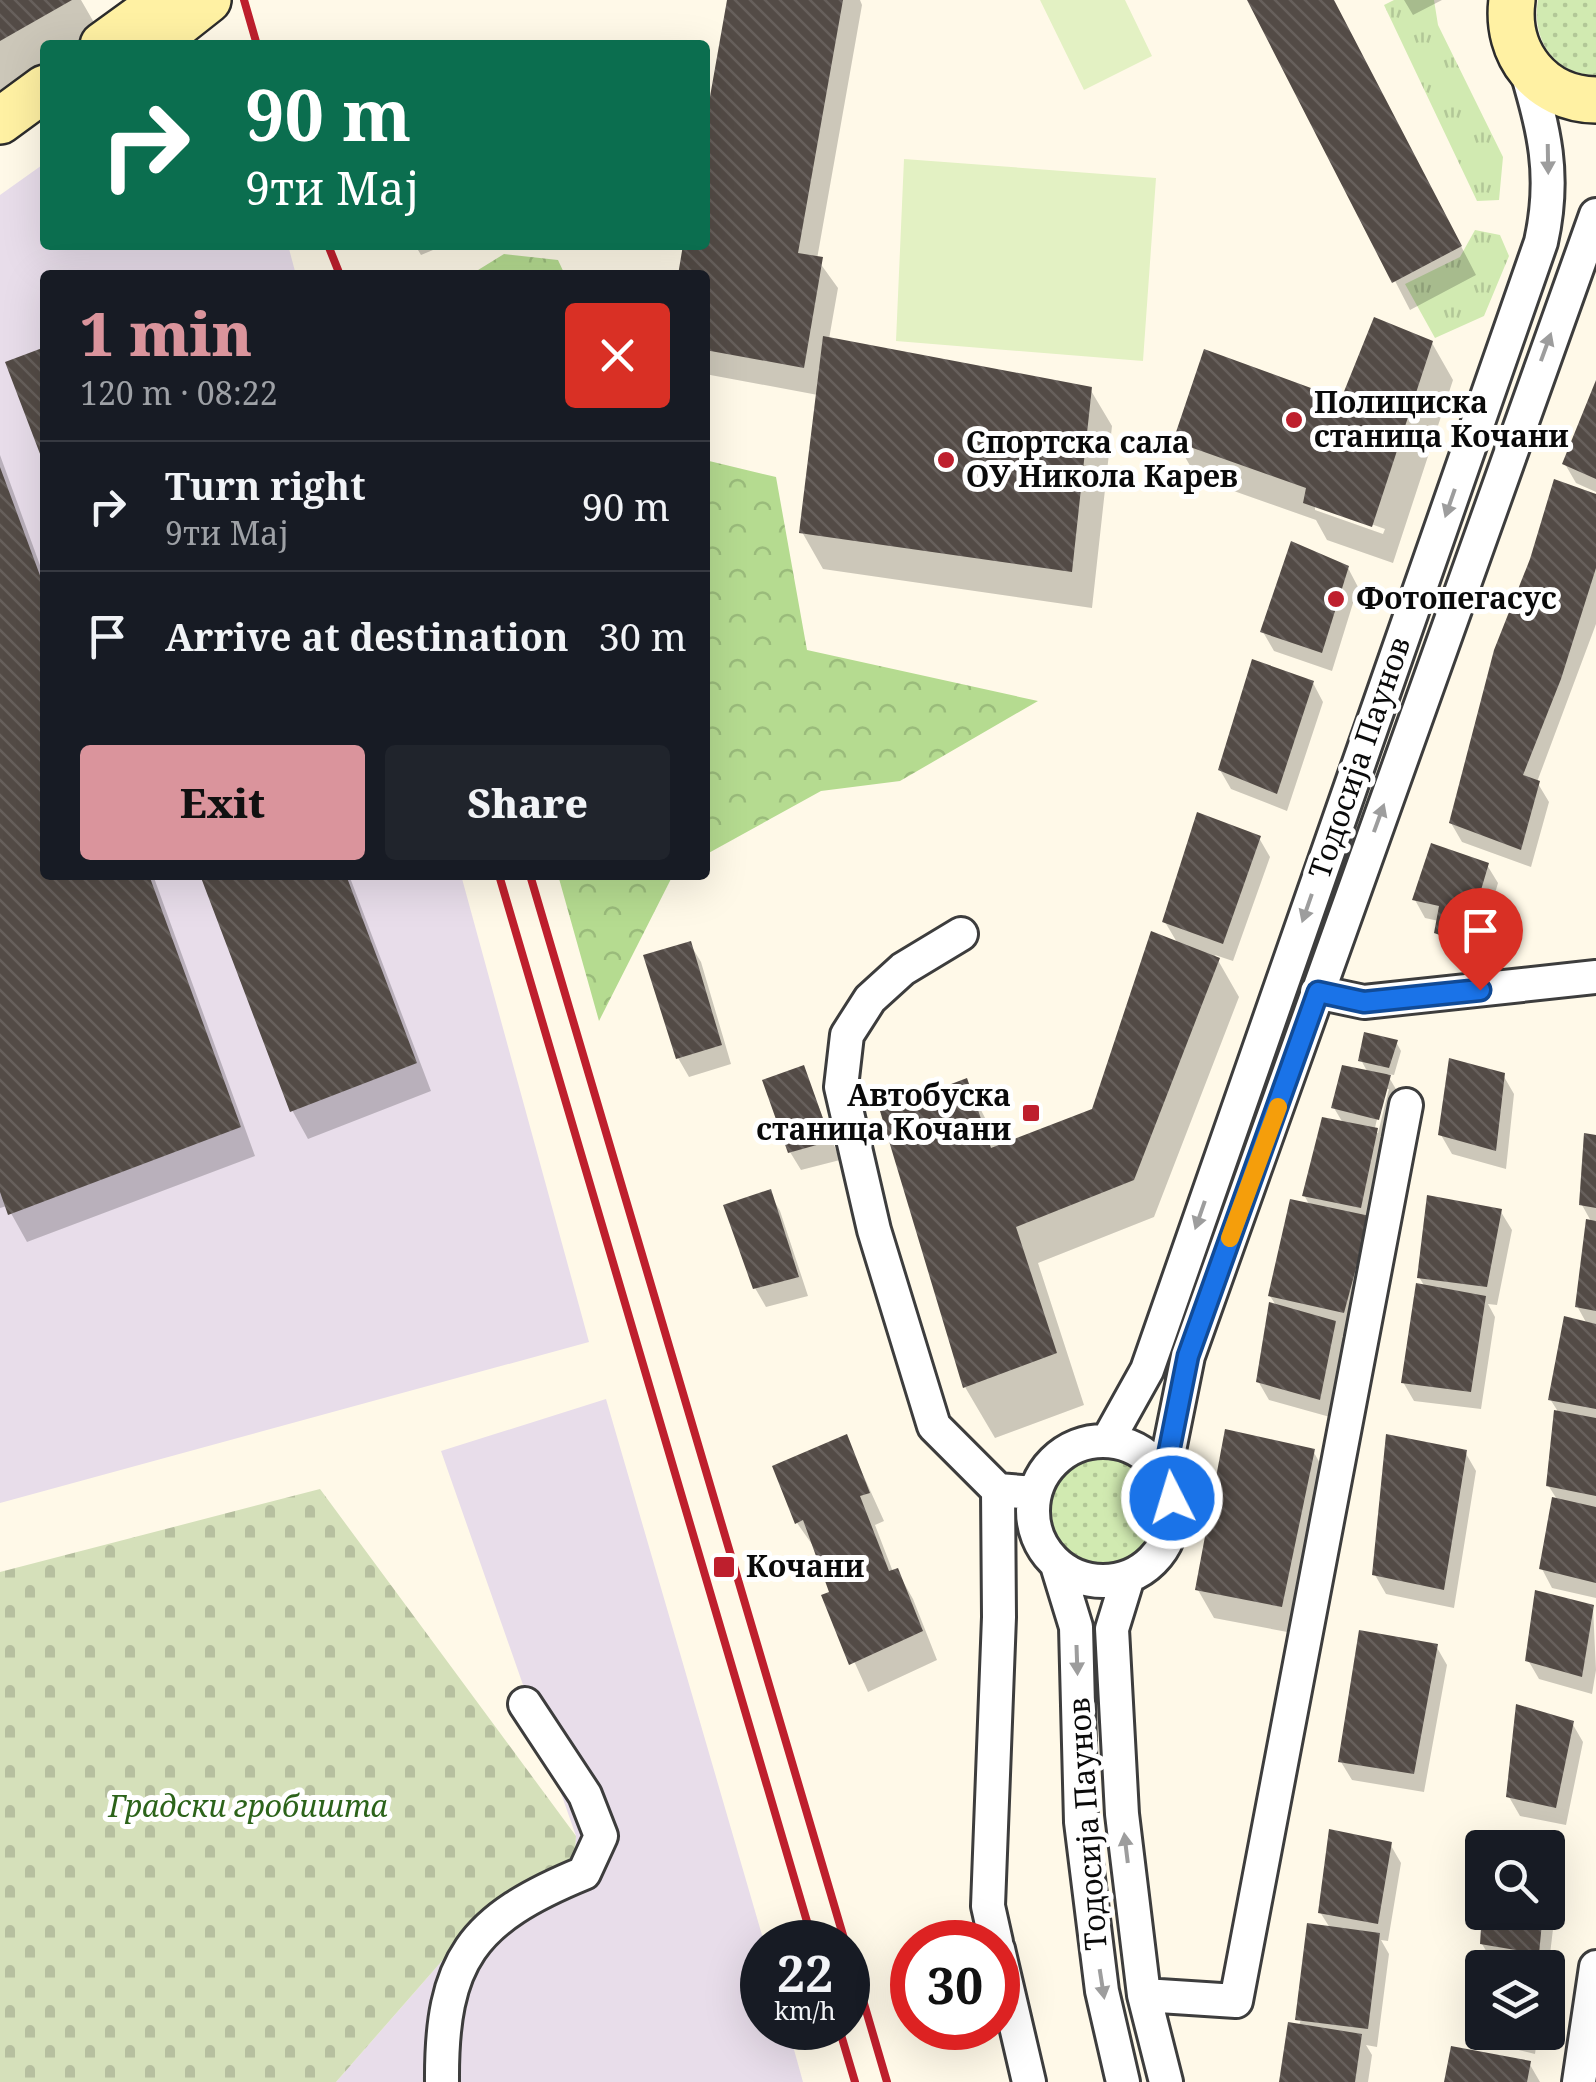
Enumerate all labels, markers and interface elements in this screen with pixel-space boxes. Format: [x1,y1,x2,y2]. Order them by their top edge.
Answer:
text: 90 m [245,66,411,162]
icon: right [80,80,210,210]
one-way arrow [1541,144,1557,176]
text: 9ти Мај [245,157,419,218]
text: 1 min [80,292,252,374]
button: close [565,303,670,408]
one-way arrow [1539,332,1554,362]
text: 120 m · 08:22 [80,371,278,414]
place label: Полициска станица Кочани [1314,381,1569,456]
marker: Полициска станица Кочани [1283,409,1305,431]
place label: Спортска сала ОУ Никола Карев [966,421,1238,496]
marker: Спортска сала ОУ Никола Карев [935,449,957,471]
text: Turn right [165,459,366,511]
icon: right [80,479,135,534]
text: 90 m [582,480,670,532]
one-way arrow [1442,488,1457,518]
text: 9ти Мај [165,511,289,554]
place label: Фотопегасус [1356,577,1557,618]
marker: Фотопегасус [1325,588,1347,610]
icon: arrive [80,609,135,664]
text: Arrive at destination [165,610,569,662]
text: 30 m [599,610,687,662]
street label: Тодосија Паунов [1298,631,1419,884]
button: Exit [80,745,365,860]
button: Share [385,745,670,860]
one-way arrow [1372,803,1387,833]
pin [1438,888,1523,991]
one-way arrow [1299,894,1314,924]
icon: arrive [1453,903,1508,958]
place label: Автобуска станица Кочани [756,1074,1011,1149]
marker: Автобуска станица Кочани [1020,1102,1042,1124]
one-way arrow [1192,1201,1207,1231]
position arrow [1120,1446,1224,1550]
place label: Кочани [746,1545,864,1586]
marker: Кочани [711,1554,737,1580]
one-way arrow [1069,1645,1085,1677]
street label: Тодосија Паунов [1057,1696,1116,1952]
park label: Градски гробишта [107,1785,388,1826]
map controls [1465,1830,1565,2050]
button: search [1465,1830,1565,1930]
one-way arrow [1118,1832,1134,1864]
speed limit sign: 30 [890,1920,1020,2050]
text: 22 [777,1939,833,2007]
button: layers [1465,1950,1565,2050]
one-way arrow [1094,1969,1110,2000]
text: km/h [774,1993,836,2027]

